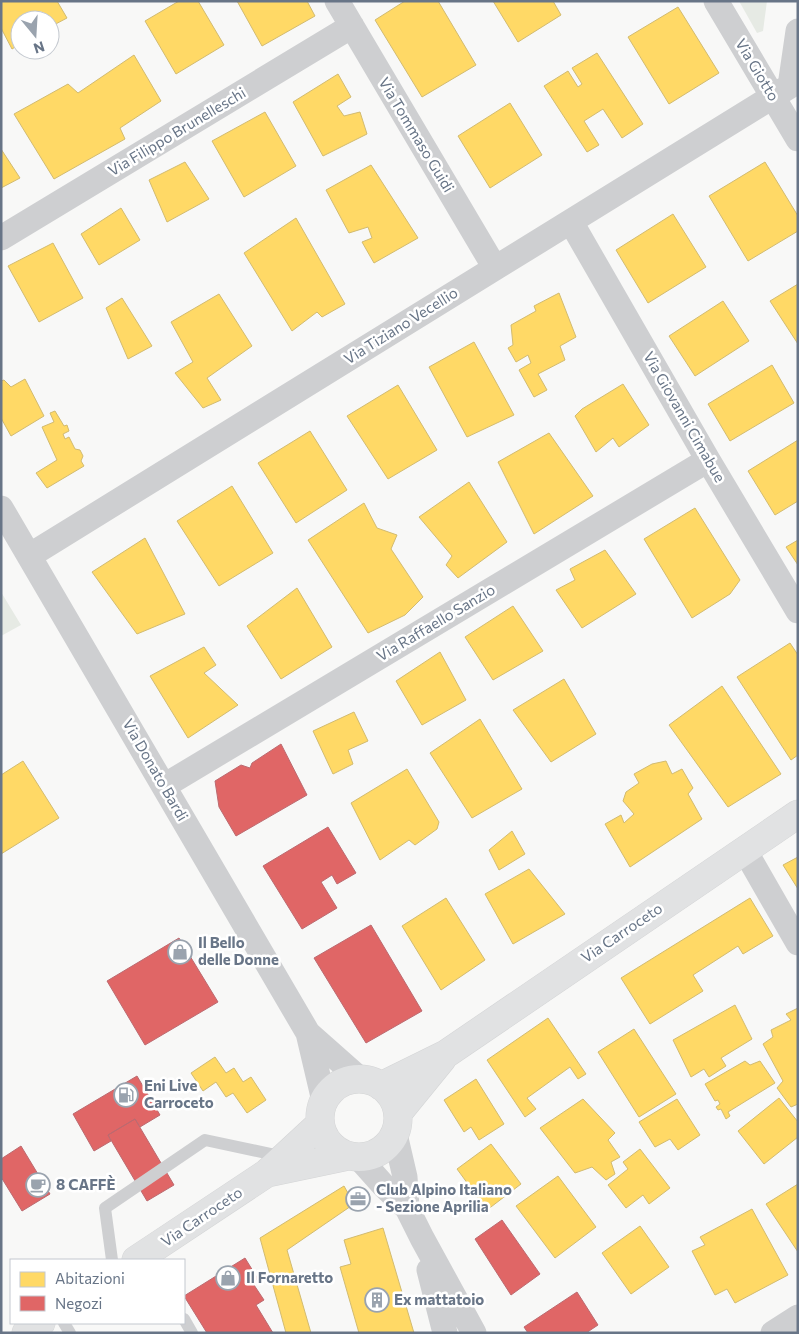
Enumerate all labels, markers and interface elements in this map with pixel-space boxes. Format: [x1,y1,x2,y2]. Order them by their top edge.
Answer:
north arrow [10,10,60,60]
street label: Via Giotto [732,35,784,104]
text: N [32,38,47,58]
street label: Via Tommaso Guidi [375,74,458,195]
street label: Via Filippo Brunelleschi [104,83,249,179]
street label: Via Tiziano Vecellio [340,283,461,367]
street label: Via Giovanni Cimabue [640,348,730,485]
street label: Via Raffaello Sanzio [373,580,498,665]
street label: Via Donato Bardi [119,715,192,824]
street label: Via Carroceto [577,898,665,966]
place label: Il Bello delle Donne [198,933,279,968]
shop icon: Il Bello delle Donne [167,939,193,965]
place label: Eni Live Carroceto [144,1076,214,1111]
fuel station icon: Eni Live Carroceto [113,1082,139,1108]
cafe icon: 8 CAFFÈ [25,1172,51,1198]
place label: 8 CAFFÈ [56,1175,115,1193]
place label: Club Alpino Italiano - Sezione Aprilia [376,1180,512,1215]
street label: Via Carroceto [157,1182,245,1250]
office icon: Club Alpino Italiano - Sezione Aprilia [345,1186,371,1212]
legend [10,1259,185,1324]
shop icon: Il Fornaretto [215,1265,241,1291]
place label: Il Fornaretto [246,1268,333,1286]
text: Abitazioni [55,1269,125,1287]
building icon: Ex mattatoio [364,1287,390,1313]
place label: Ex mattatoio [394,1290,484,1308]
text: Negozi [55,1294,102,1312]

